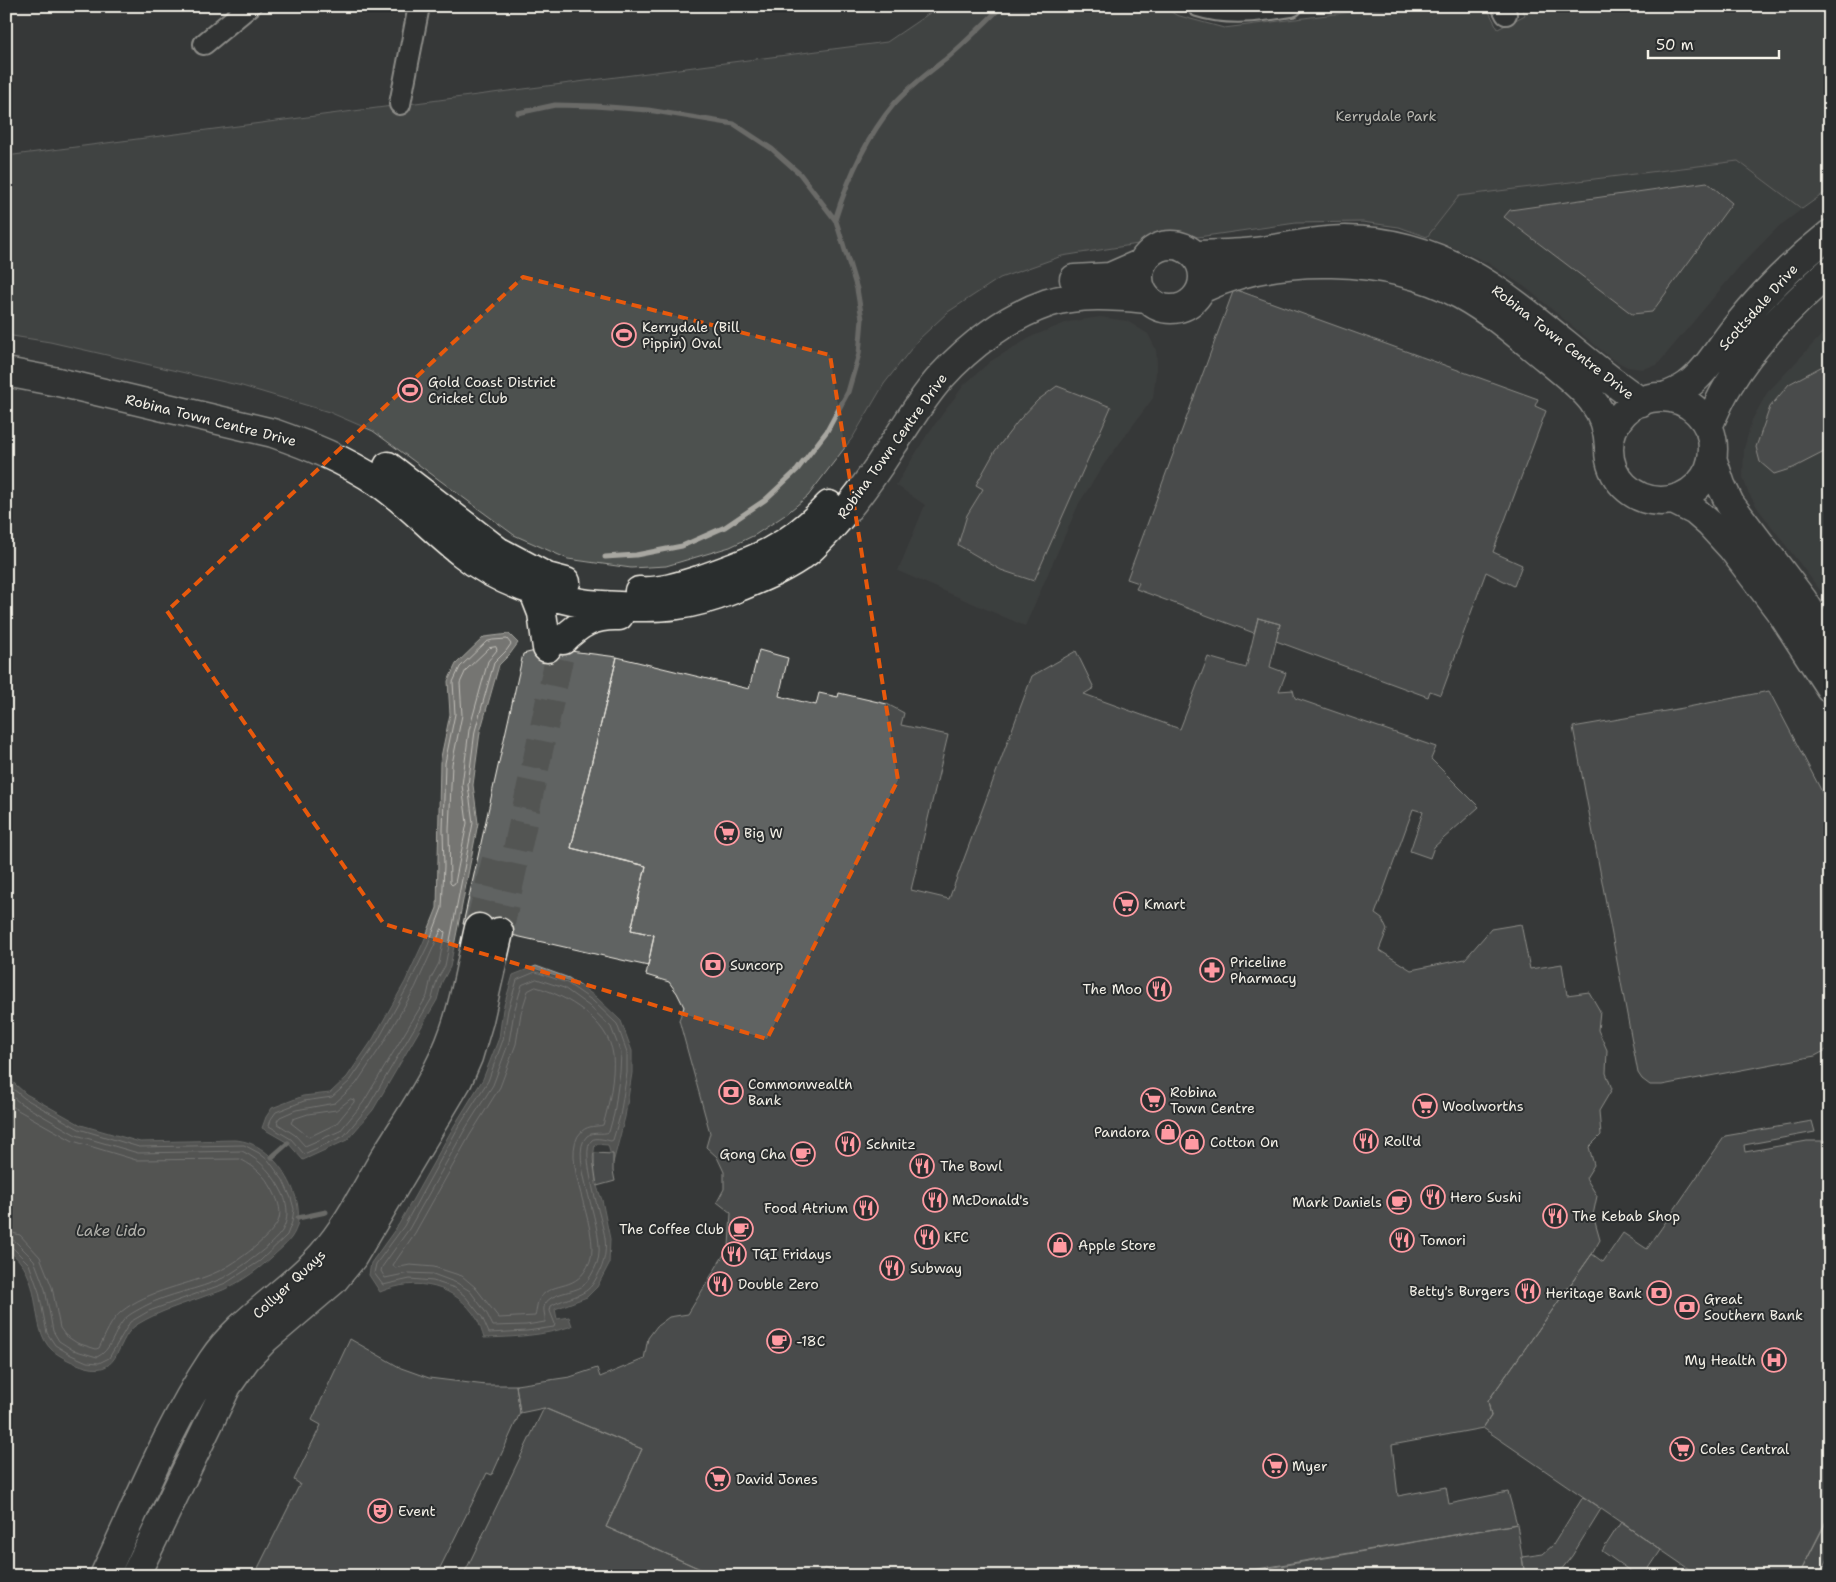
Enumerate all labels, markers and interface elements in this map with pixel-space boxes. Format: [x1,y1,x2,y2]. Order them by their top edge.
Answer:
scale bar [1648,28,1780,60]
text: 50 m [1656,35,1694,55]
park label: Kerrydale Park [1335,107,1437,125]
street label: Scottsdale Drive [1714,260,1802,354]
street label: Robina Town Centre Drive [1488,281,1638,403]
place label: Kerrydale (Bill Pippin) Oval [642,318,740,352]
sports icon: Kerrydale (Bill Pippin) Oval [611,322,637,348]
street label: Robina Town Centre Drive [833,370,951,522]
place label: Gold Coast District Cricket Club [428,373,556,407]
sports icon: Gold Coast District Cricket Club [397,377,423,403]
street label: Robina Town Centre Drive [124,390,298,450]
supermarket icon: Big W [714,820,740,846]
place label: Big W [744,824,783,842]
supermarket icon: Kmart [1113,891,1139,917]
place label: Kmart [1144,895,1186,913]
bank icon: Suncorp [700,952,726,978]
place label: Priceline Pharmacy [1230,953,1297,987]
place label: Suncorp [730,956,783,974]
pharmacy icon: Priceline Pharmacy [1199,957,1225,983]
restaurant icon: The Moo [1146,976,1172,1002]
place label: The Moo [1082,980,1142,998]
place label: Commonwealth Bank [748,1075,853,1109]
bank icon: Commonwealth Bank [718,1079,744,1105]
place label: Robina Town Centre [1170,1083,1255,1117]
supermarket icon: Robina Town Centre [1140,1087,1166,1113]
supermarket icon: Woolworths [1412,1093,1438,1119]
place label: Woolworths [1442,1097,1524,1115]
shop icon: Pandora [1155,1119,1181,1145]
place label: Pandora [1094,1123,1150,1141]
restaurant icon: Roll'd [1353,1128,1379,1154]
shop icon: Cotton On [1179,1129,1205,1155]
restaurant icon: Schnitz [835,1131,861,1157]
place label: Roll'd [1384,1132,1421,1150]
place label: Cotton On [1210,1133,1279,1151]
place label: Schnitz [866,1135,916,1153]
cafe icon: Gong Cha [790,1141,816,1167]
place label: Gong Cha [719,1145,786,1163]
restaurant icon: The Bowl [909,1153,935,1179]
place label: The Bowl [940,1157,1003,1175]
restaurant icon: Hero Sushi [1420,1184,1446,1210]
restaurant icon: McDonald's [922,1187,948,1213]
place label: Hero Sushi [1450,1188,1522,1206]
cafe icon: Mark Daniels [1386,1189,1412,1215]
place label: McDonald's [952,1191,1029,1209]
place label: Mark Daniels [1292,1193,1382,1211]
restaurant icon: Food Atrium [853,1195,879,1221]
place label: Food Atrium [764,1199,848,1217]
restaurant icon: The Kebab Shop [1542,1203,1568,1229]
place label: The Kebab Shop [1572,1207,1680,1225]
cafe icon: The Coffee Club [728,1216,754,1242]
place label: The Coffee Club [619,1220,724,1238]
water label: Lake Lido [76,1221,146,1241]
restaurant icon: KFC [914,1224,940,1250]
restaurant icon: Tomori [1389,1227,1415,1253]
place label: KFC [944,1228,969,1246]
place label: Tomori [1420,1231,1466,1249]
shop icon: Apple Store [1047,1232,1073,1258]
place label: Apple Store [1078,1236,1156,1254]
restaurant icon: TGI Fridays [721,1241,747,1267]
place label: TGI Fridays [752,1245,832,1263]
street label: Collyer Quays [249,1246,329,1322]
restaurant icon: Subway [879,1255,905,1281]
place label: Subway [910,1259,962,1277]
restaurant icon: Double Zero [707,1271,733,1297]
place label: Double Zero [738,1275,819,1293]
restaurant icon: Betty's Burgers [1515,1278,1541,1304]
bank icon: Heritage Bank [1646,1280,1672,1306]
place label: Betty's Burgers [1409,1282,1510,1300]
place label: Heritage Bank [1545,1284,1642,1302]
place label: Great Southern Bank [1704,1290,1803,1324]
bank icon: Great Southern Bank [1674,1294,1700,1320]
cafe icon: -18C [766,1328,792,1354]
place label: -18C [796,1332,825,1350]
hospital icon: My Health [1761,1347,1787,1373]
place label: My Health [1685,1351,1756,1369]
supermarket icon: Coles Central [1669,1436,1695,1462]
place label: Coles Central [1700,1440,1790,1458]
supermarket icon: Myer [1262,1453,1288,1479]
place label: Myer [1292,1457,1328,1475]
supermarket icon: David Jones [705,1466,731,1492]
place label: David Jones [736,1470,818,1488]
theatre icon: Event [367,1498,393,1524]
place label: Event [398,1502,436,1520]

